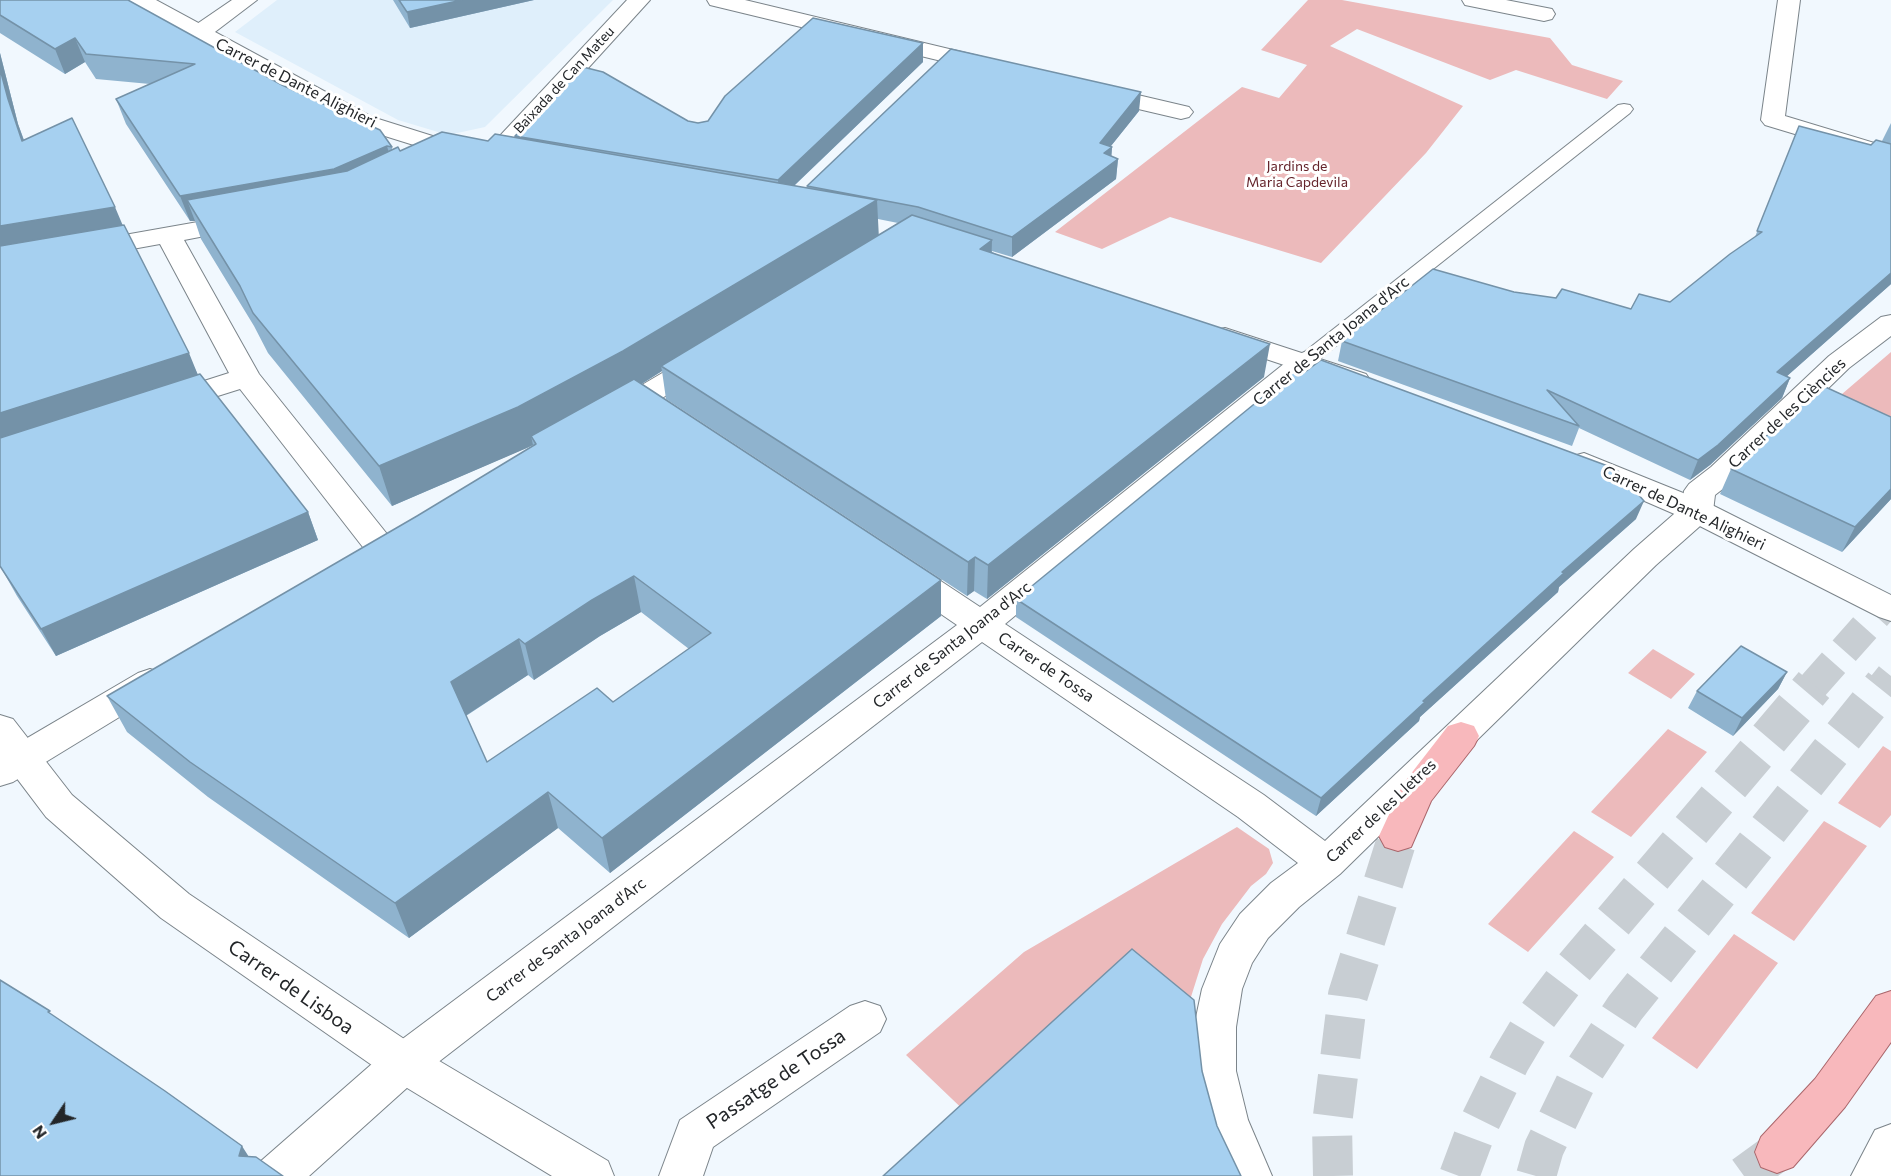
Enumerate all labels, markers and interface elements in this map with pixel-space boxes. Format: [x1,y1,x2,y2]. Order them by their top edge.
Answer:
street label: Baixada de Can Mateu [510,23,618,137]
street label: Carrer de Dante Alighieri [212,34,380,132]
park label: Jardins de Maria Capdevila [1246,158,1348,190]
street label: Carrer de Santa Joana d'Arc [1249,272,1413,410]
street label: Carrer de les Ciències [1724,354,1850,472]
street label: Carrer de Dante Alighieri [1599,462,1769,554]
street label: Carrer de Santa Joana d'Arc [869,577,1035,713]
street label: Carrer de Tossa [994,628,1098,706]
street label: Carrer de les Lletres [1322,755,1440,867]
street label: Carrer de Santa Joana d'Arc [482,874,650,1006]
street label: Carrer de Lisboa [223,935,359,1039]
street label: Passatge de Tossa [702,1024,850,1134]
north arrow [24,1092,84,1152]
text: N [28,1122,50,1143]

